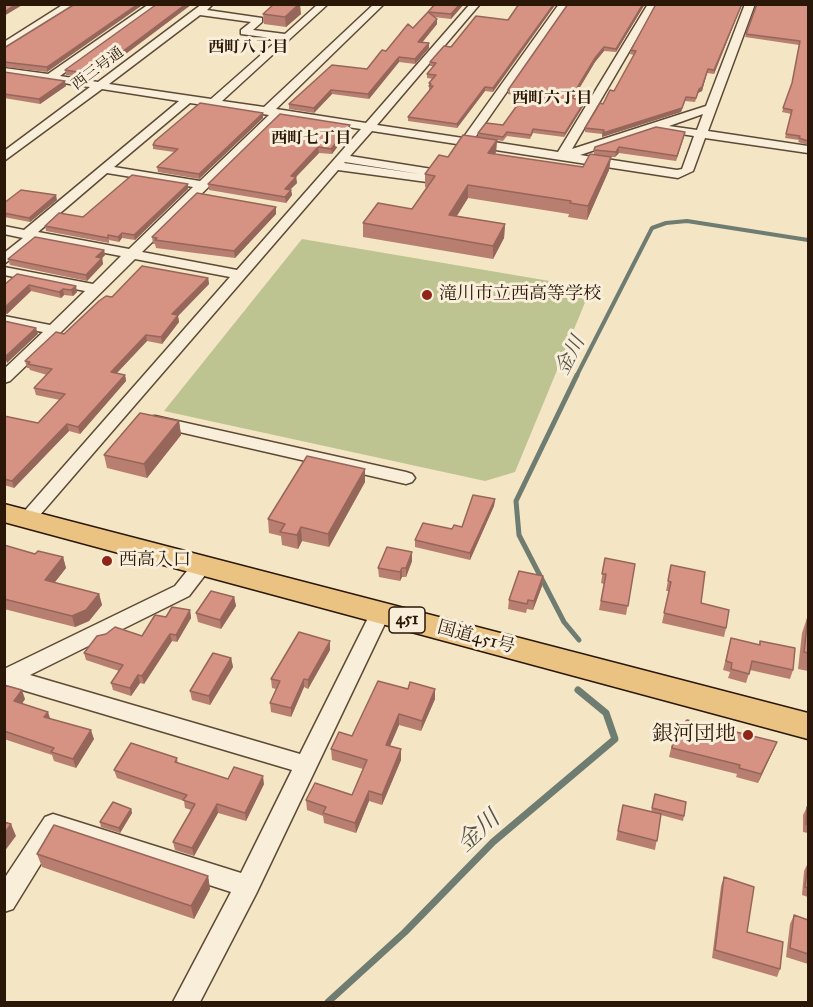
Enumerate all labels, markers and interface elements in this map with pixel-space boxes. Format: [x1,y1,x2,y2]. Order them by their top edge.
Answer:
district label: 西町八丁目 [208,38,288,58]
street label: 西三号通 [69,44,127,94]
district label: 西町六丁目 [512,89,592,109]
district label: 西町七丁目 [271,129,351,149]
place label: 滝川市立西高等学校 [439,284,601,306]
marker: 滝川市立西高等学校 [420,288,434,302]
water label: 金川 [551,333,591,379]
place label: 西高入口 [119,550,191,572]
marker: 西高入口 [100,554,114,568]
road number: 451 [389,607,425,633]
street label: 国道451号 [435,617,517,659]
place label: 銀河団地 [652,722,736,748]
marker: 銀河団地 [741,728,755,742]
water label: 金川 [452,805,506,859]

